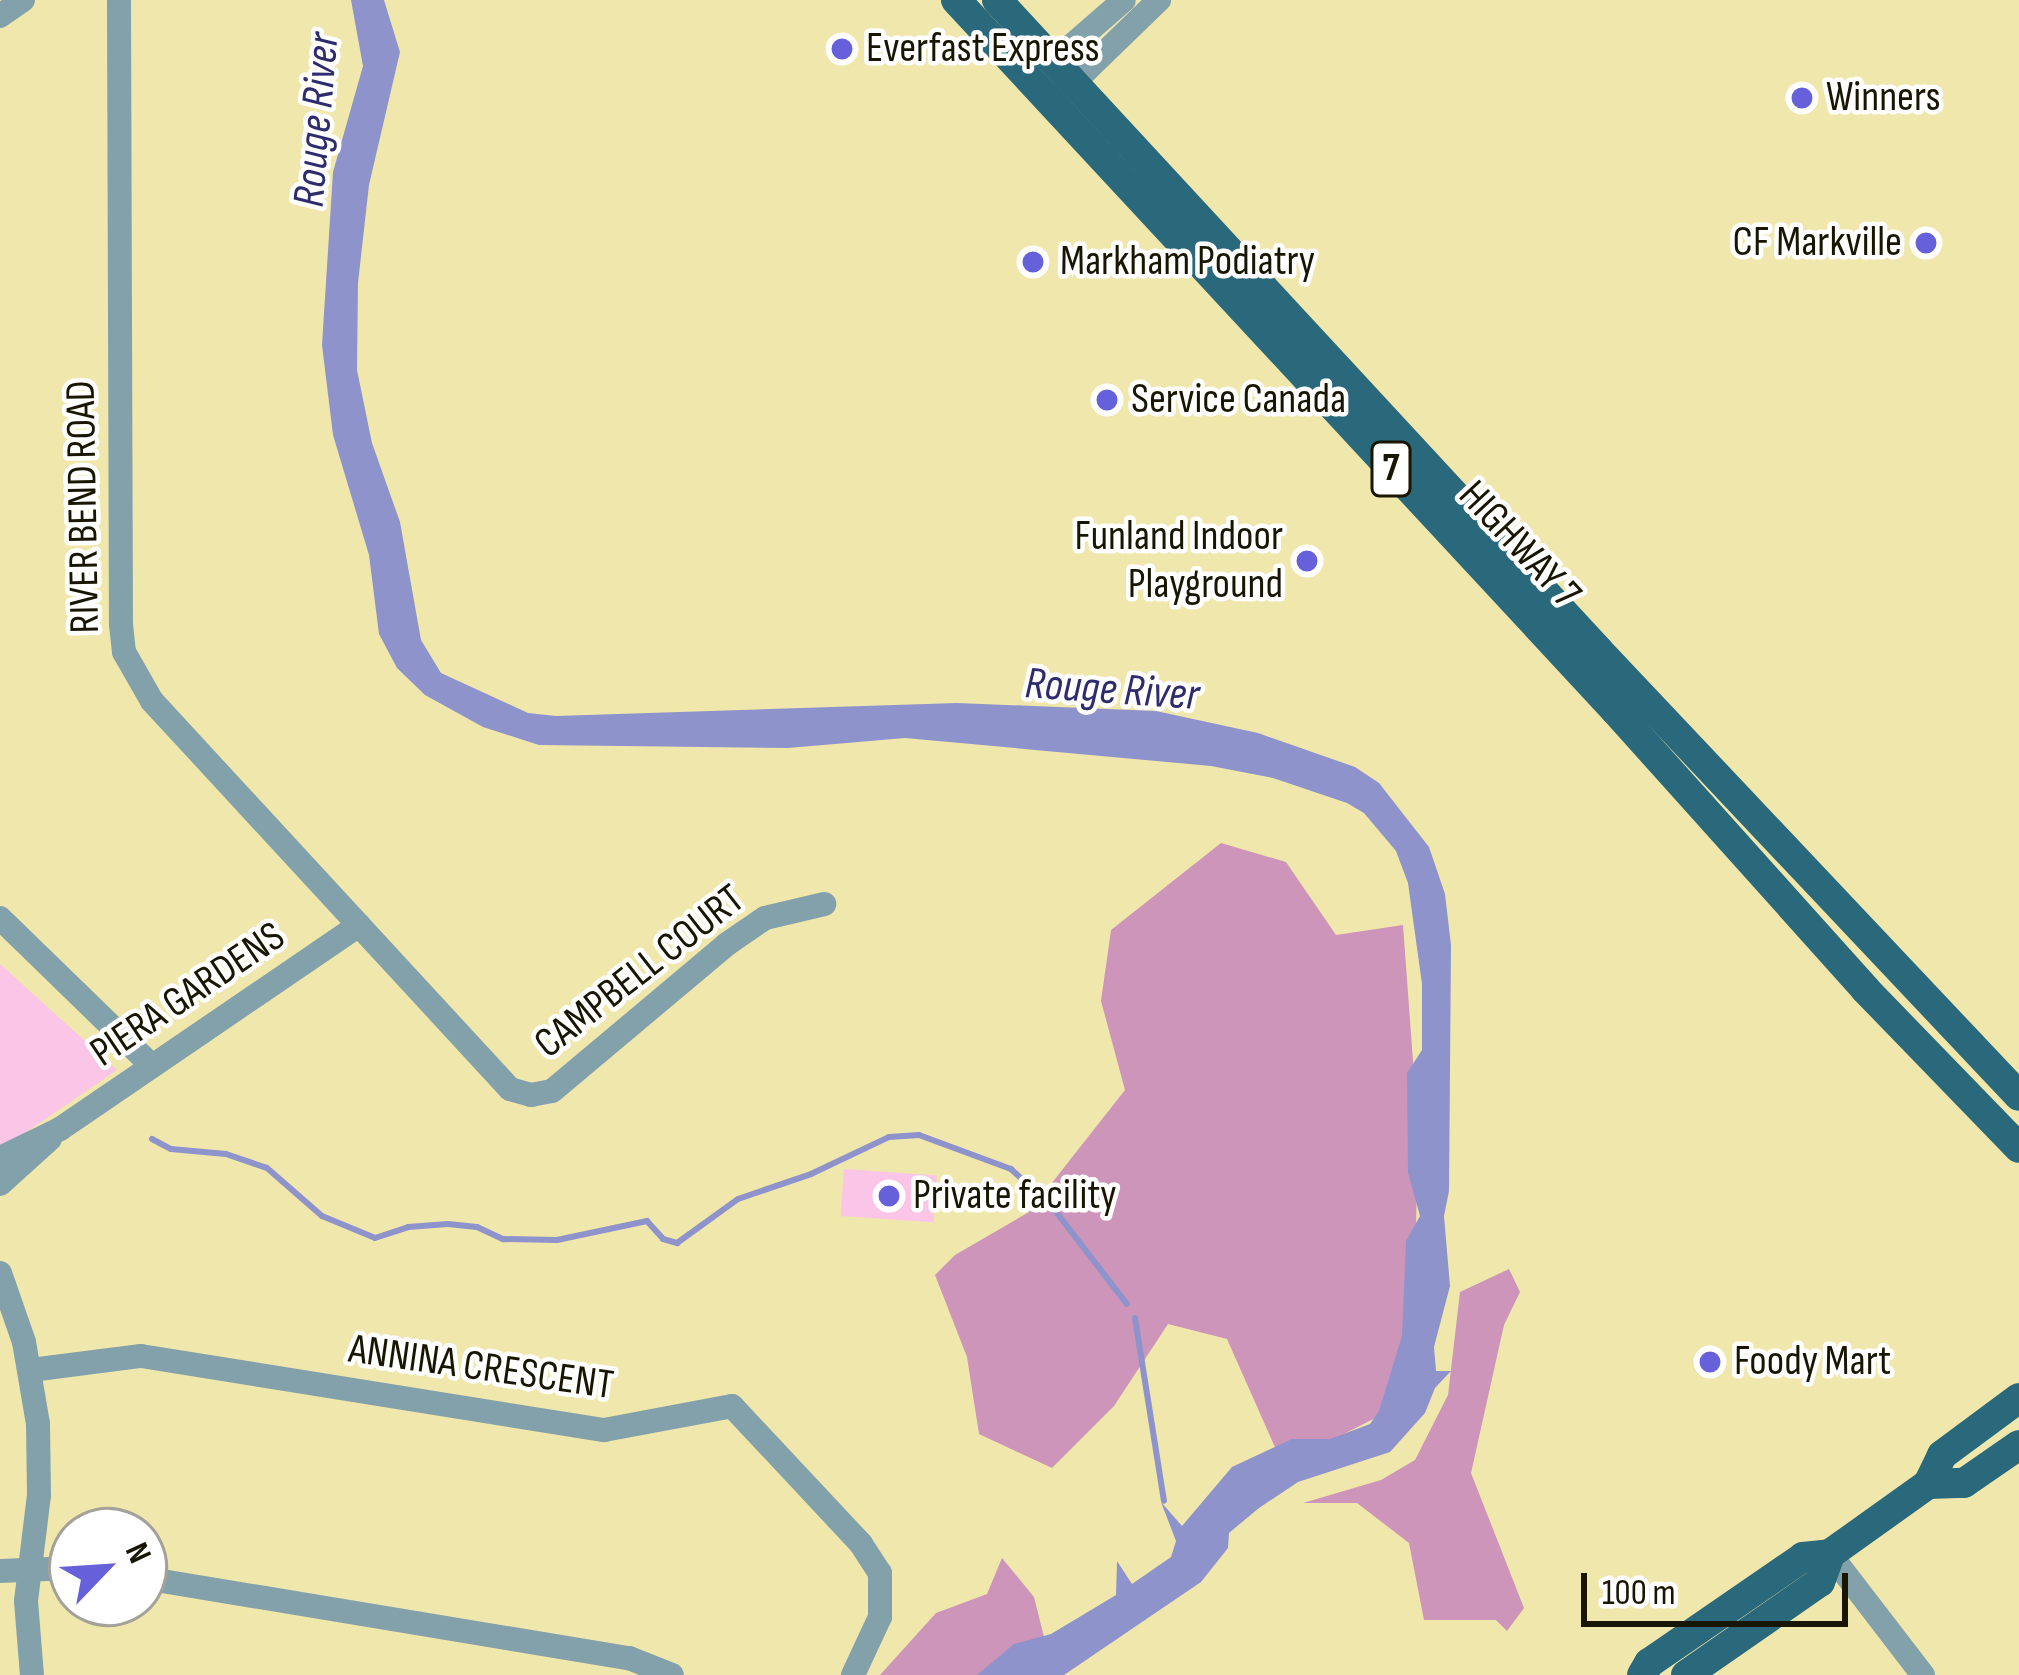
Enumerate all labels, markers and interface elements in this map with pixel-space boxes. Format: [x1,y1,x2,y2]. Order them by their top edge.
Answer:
place label: Everfast Express [866,24,1100,74]
water label: Rouge River [282,31,352,209]
marker: Everfast Express [829,36,855,62]
place label: Winners [1826,73,1940,123]
marker: Winners [1789,85,1815,111]
place label: CF Markville [1733,218,1902,268]
marker: CF Markville [1913,230,1939,256]
place label: Markham Podiatry [1060,237,1315,287]
marker: Markham Podiatry [1017,246,1049,278]
place label: Service Canada [1131,375,1346,425]
street label: RIVER BEND ROAD [57,380,111,634]
marker: Service Canada [1094,387,1120,413]
road number: 7 [1370,436,1412,502]
street label: HIGHWAY 7 [1447,471,1591,619]
place label: Funland Indoor Playground [1075,512,1283,610]
marker: Funland Indoor Playground [1294,548,1320,574]
water label: Rouge River [1023,657,1201,723]
street label: CAMPBELL COURT [525,874,755,1070]
street label: PIERA GARDENS [81,912,295,1078]
place label: Private facility [913,1171,1116,1221]
marker: Private facility [876,1183,902,1209]
street label: ANNINA CRESCENT [346,1325,616,1411]
place label: Foody Mart [1734,1337,1891,1387]
marker: Foody Mart [1697,1349,1723,1375]
north arrow [48,1507,168,1627]
text: N [116,1537,160,1569]
scale bar [1587,1549,1854,1623]
text: 100 m [1602,1572,1676,1615]

